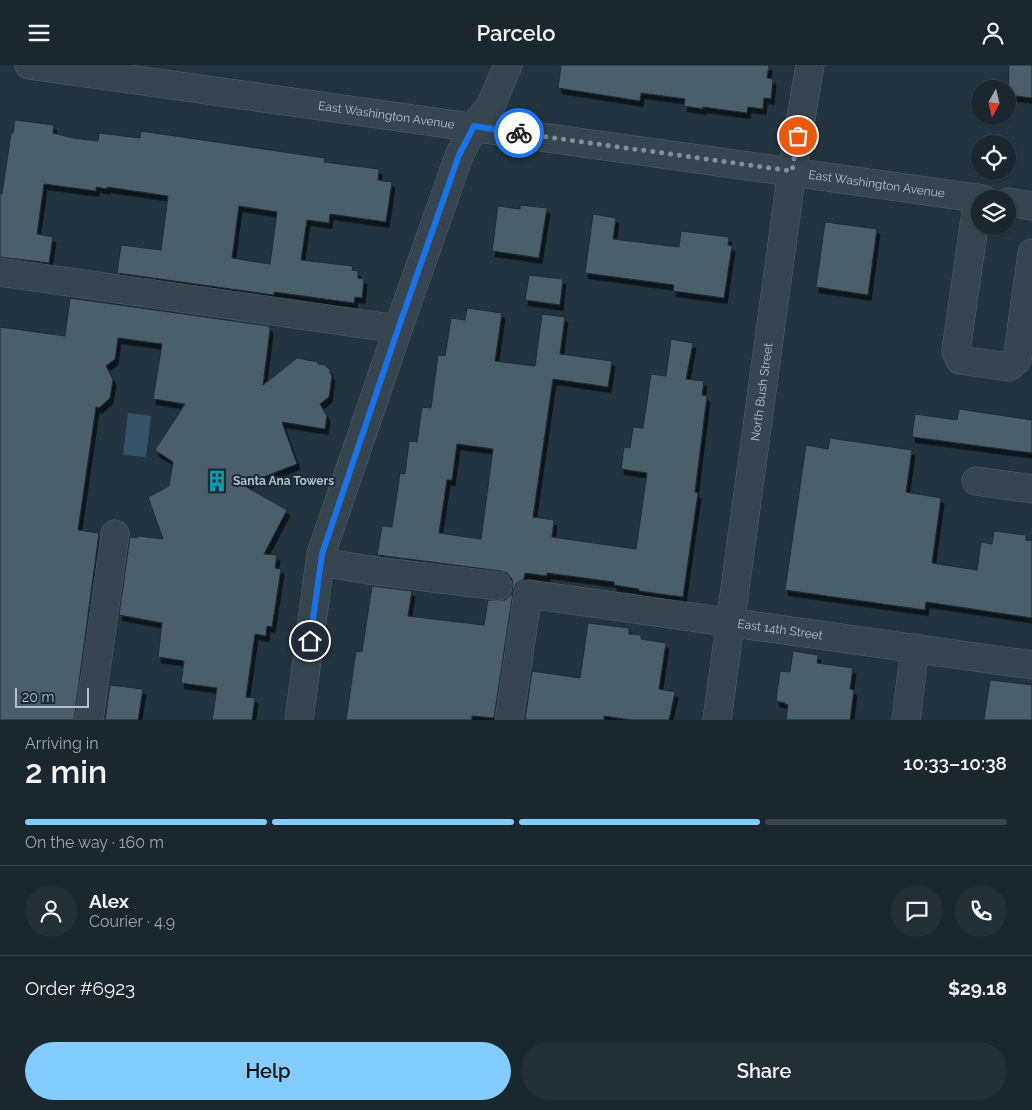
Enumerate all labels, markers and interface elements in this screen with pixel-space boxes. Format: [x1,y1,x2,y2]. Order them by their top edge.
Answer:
icon: menu [25,19,53,47]
icon: person [979,19,1007,47]
text: Parcelo [476,20,556,46]
north arrow [971,80,1016,125]
map controls [971,80,1016,235]
street label: East Washington Avenue [317,99,456,132]
courier [494,108,544,158]
pin [777,115,819,157]
icon: bike [505,119,533,147]
icon: bag [784,122,812,150]
button: locate [971,135,1016,180]
street label: East Washington Avenue [808,168,946,201]
button: layers [971,190,1016,235]
street label: North Bush Street [748,342,775,442]
building icon: Santa Ana Towers [204,468,230,494]
place label: Santa Ana Towers [233,474,334,488]
street label: East 14th Street [737,617,824,642]
pin [289,620,331,662]
icon: home [296,627,324,655]
scale bar [15,685,89,708]
text: 20 m [22,689,54,705]
text: Arriving in [25,734,99,753]
text: 10:33–10:38 [903,752,1007,774]
text: 2 min [25,753,107,790]
text: On the way · 160 m [25,833,164,852]
button: person [25,885,77,937]
button: chat [891,885,943,937]
button: phone [955,885,1007,937]
text: Alex [89,890,129,912]
text: Courier · 4.9 [89,912,175,931]
text: Order #6923 [25,977,135,999]
text: $29.18 [948,977,1007,999]
button: Help [25,1042,511,1100]
button: Share [521,1042,1007,1100]

